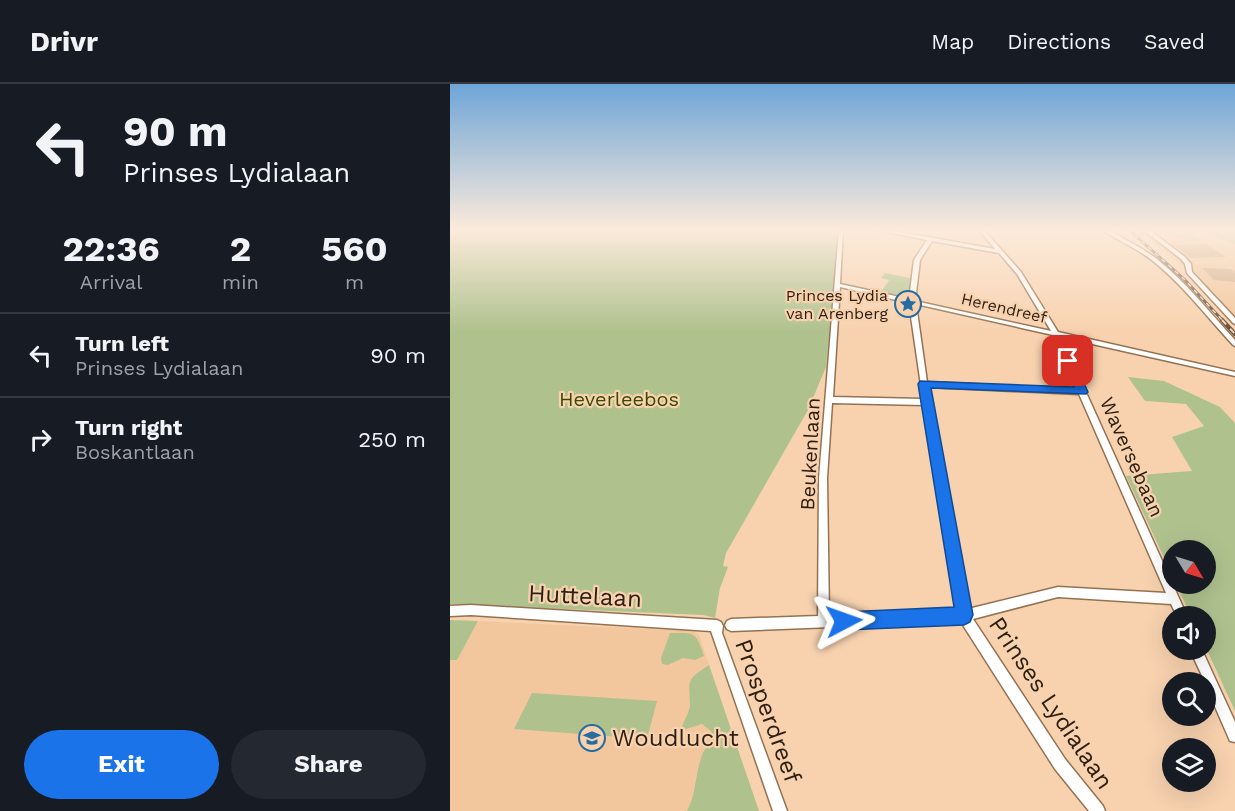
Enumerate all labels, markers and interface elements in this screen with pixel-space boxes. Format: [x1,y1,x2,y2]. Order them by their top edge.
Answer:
text: Drivr [30,25,98,58]
text: Map [931,29,974,54]
text: Directions [1007,29,1111,54]
text: Saved [1144,29,1205,54]
text: 90 m [123,107,227,156]
icon: left [24,108,102,186]
text: Prinses Lydialaan [123,157,350,189]
text: 22:36 [62,228,160,270]
text: 2 [230,228,251,270]
text: 560 [321,228,388,270]
text: Arrival [80,270,142,294]
text: min [222,270,259,294]
text: m [345,270,364,294]
place label: Princes Lydia van Arenberg [786,286,888,323]
place icon: Princes Lydia van Arenberg [893,289,923,319]
street label: Herendreef [959,289,1049,327]
text: Turn left [75,331,169,356]
pin [1042,335,1093,386]
icon: left [24,339,57,372]
text: 90 m [370,343,426,368]
icon: arrive [1051,344,1084,377]
text: Prinses Lydialaan [75,356,243,380]
park label: Heverleebos [559,387,679,411]
street label: Waversebaan [1095,393,1169,521]
street label: Beukenlaan [795,397,825,511]
text: Turn right [75,415,182,440]
icon: right [24,423,57,456]
text: 250 m [358,427,426,452]
text: Boskantlaan [75,440,195,464]
north arrow [1162,540,1216,594]
map controls [1162,540,1216,792]
street label: Huttelaan [527,579,643,613]
position arrow [812,589,876,653]
button: sound [1162,606,1216,660]
street label: Prinses Lydialaan [983,611,1119,795]
street label: Prosperdreef [729,635,807,787]
button: search [1162,672,1216,726]
school or university icon: Woudlucht [577,723,607,753]
place label: Woudlucht [612,724,739,752]
button: Exit [24,730,219,799]
button: Share [231,730,426,799]
button: layers [1162,738,1216,792]

